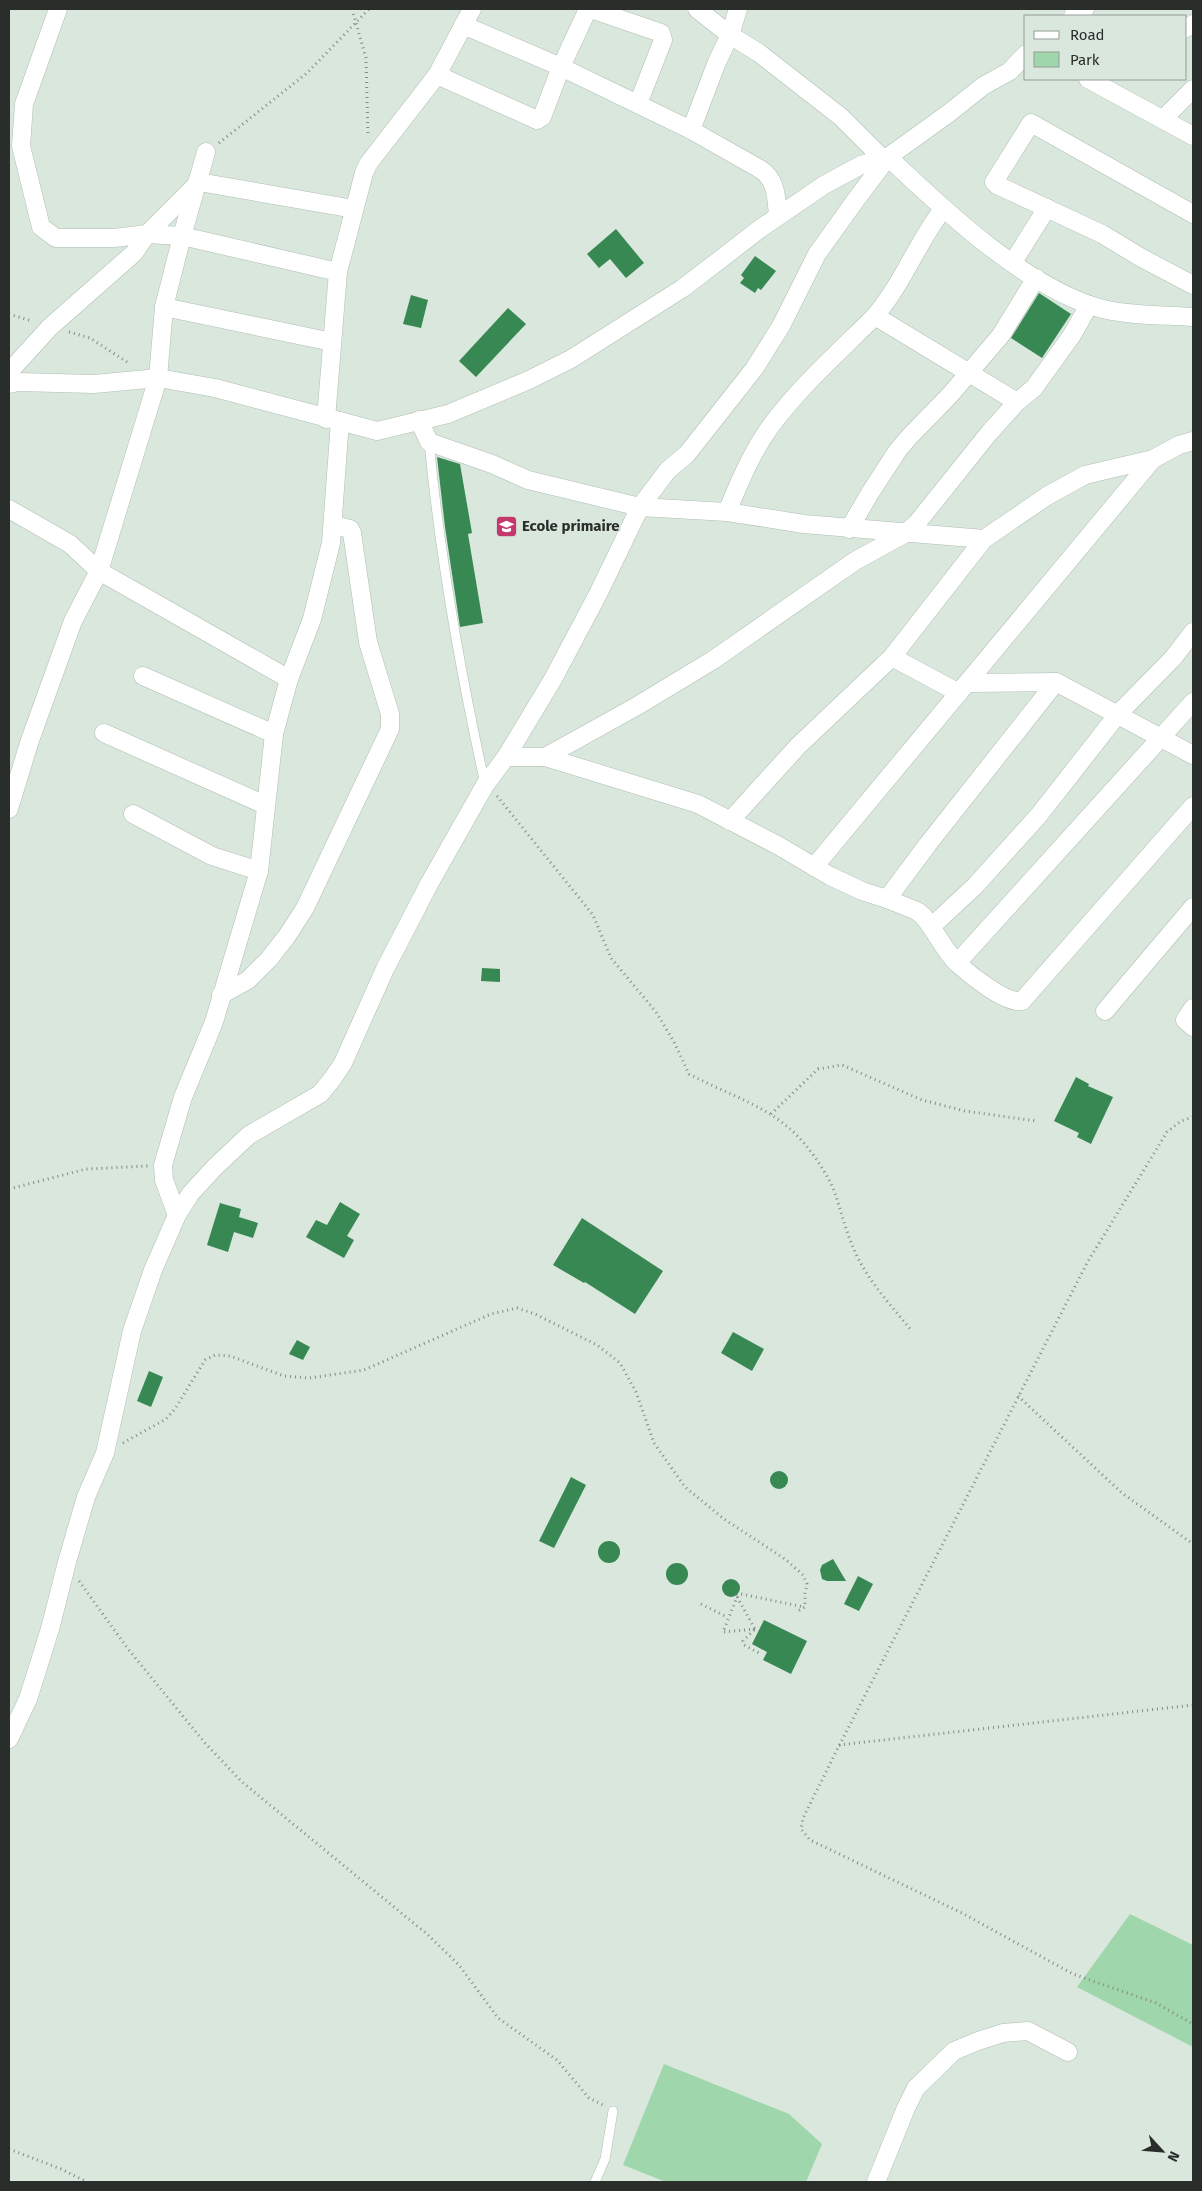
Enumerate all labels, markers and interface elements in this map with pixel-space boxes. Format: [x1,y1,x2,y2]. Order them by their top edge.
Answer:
legend [1024,15,1187,80]
text: Road [1070,26,1105,44]
text: Park [1070,51,1100,69]
school or university icon: Ecole primaire [494,514,518,538]
place label: Ecole primaire [522,517,620,535]
north arrow [1137,2126,1187,2176]
text: N [1164,2149,1183,2164]

